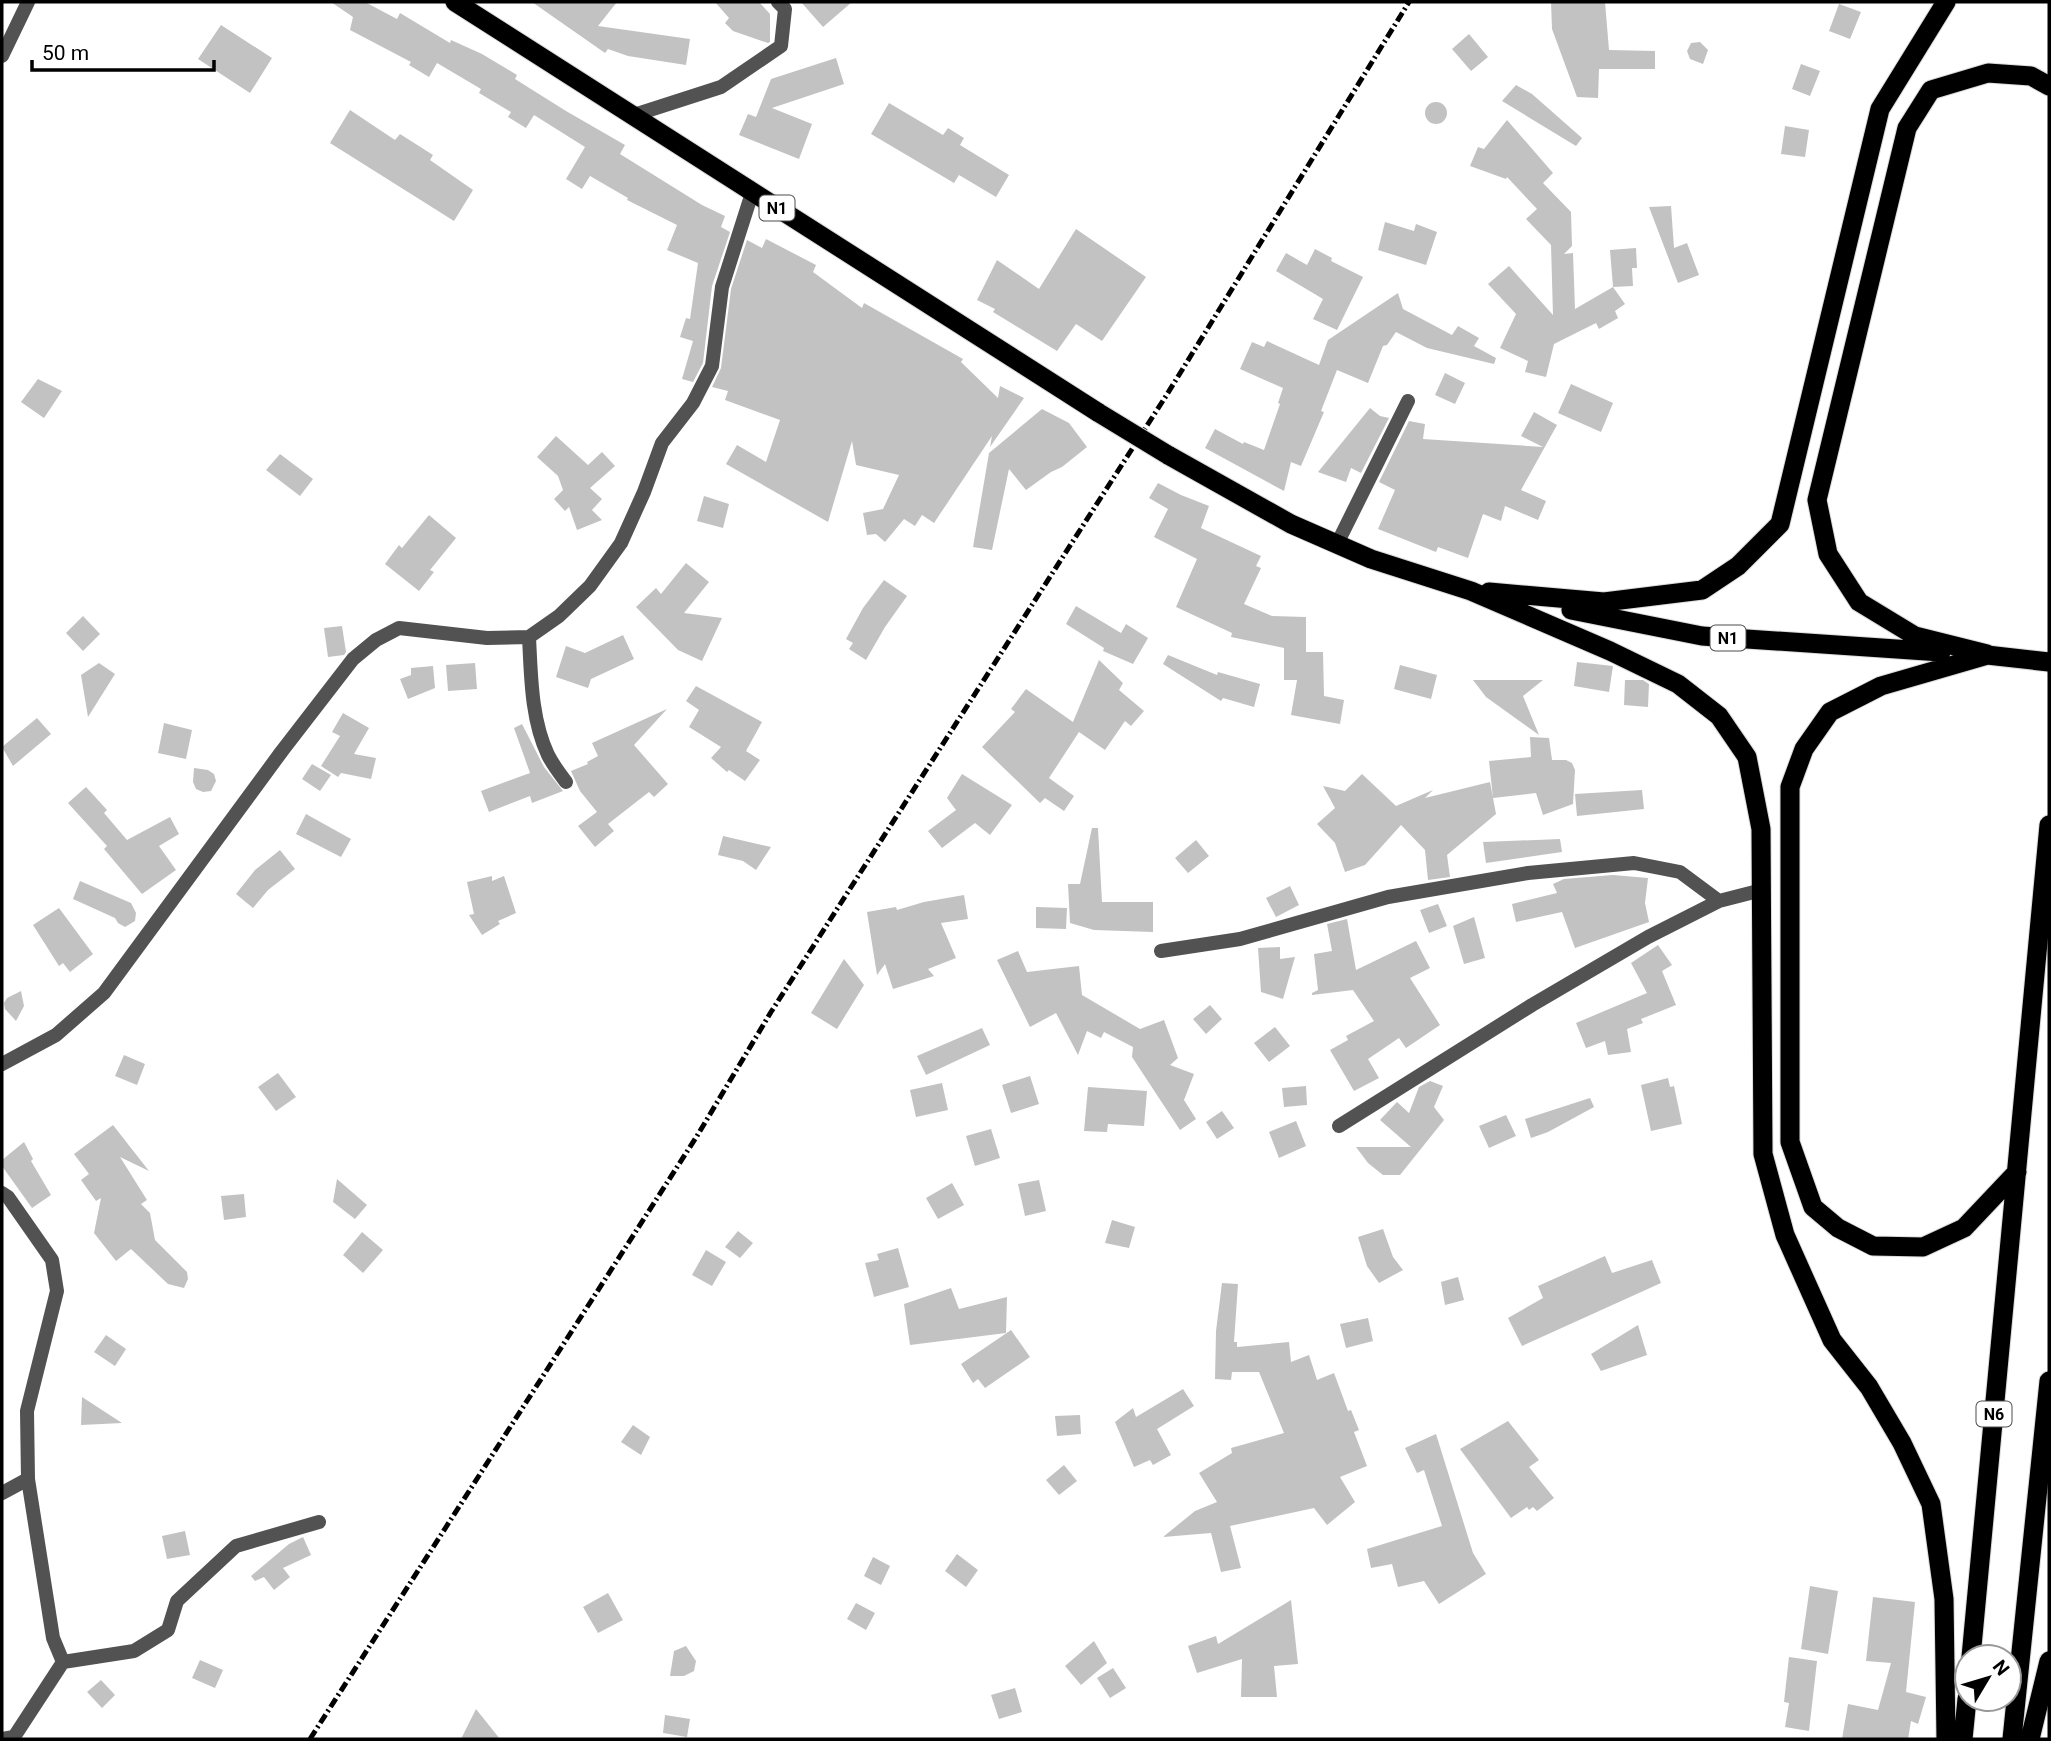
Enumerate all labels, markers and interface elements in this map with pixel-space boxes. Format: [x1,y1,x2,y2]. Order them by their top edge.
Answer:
scale bar [32,28,214,72]
text: 50 m [42,41,89,65]
road number: N1 [760,196,794,220]
road number: N1 [1710,625,1746,650]
road number: N6 [1976,1402,2011,1426]
north arrow [1953,1643,2023,1713]
text: N [1988,1655,2014,1680]

